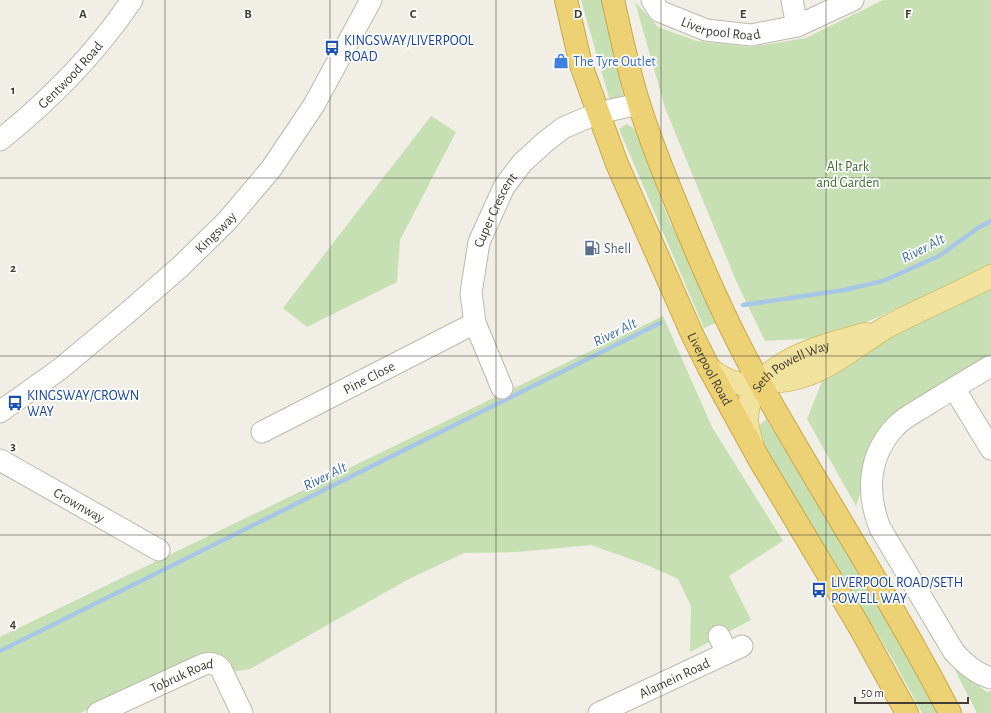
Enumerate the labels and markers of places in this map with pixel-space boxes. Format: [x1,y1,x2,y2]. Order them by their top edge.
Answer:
place label: KINGSWAY/LIVERPOOL ROAD [344,34,474,64]
bus stop icon: KINGSWAY/LIVERPOOL ROAD [323,39,341,57]
shop icon: The Tyre Outlet [552,52,570,70]
place label: The Tyre Outlet [573,55,656,69]
fuel station icon: Shell [583,239,601,257]
place label: Shell [604,242,631,256]
place label: KINGSWAY/CROWN WAY [27,389,139,419]
bus stop icon: KINGSWAY/CROWN WAY [6,394,24,412]
place label: LIVERPOOL ROAD/SETH POWELL WAY [831,576,963,606]
bus stop icon: LIVERPOOL ROAD/SETH POWELL WAY [810,581,828,599]

